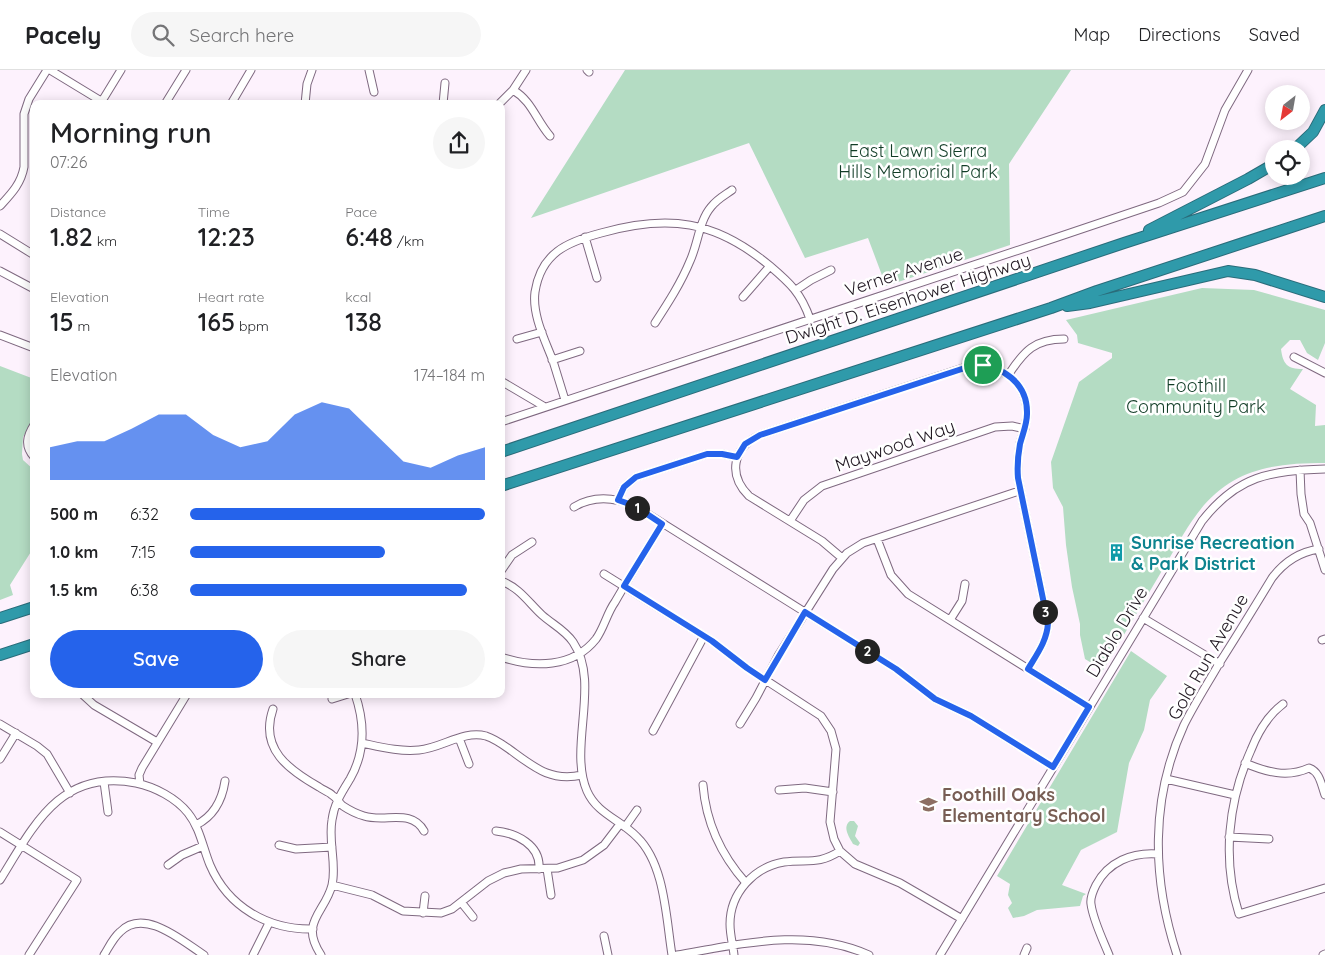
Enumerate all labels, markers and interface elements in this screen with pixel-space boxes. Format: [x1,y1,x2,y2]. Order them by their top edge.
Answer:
search box [131,12,481,57]
text: Pacely [25,20,101,50]
icon: search [149,21,177,49]
text: Search here [189,23,294,47]
text: Map [1073,23,1110,46]
text: Directions [1138,23,1221,46]
text: Saved [1249,23,1300,46]
north arrow [1265,85,1310,130]
map controls [1265,85,1310,185]
text: Morning run [50,115,211,150]
button: share [433,117,485,169]
park label: East Lawn Sierra Hills Memorial Park [838,139,998,183]
button: locate [1265,140,1310,185]
text: 07:26 [50,152,87,172]
text: Distance [50,203,106,221]
text: Time [198,203,230,221]
text: Pace [345,203,377,221]
text: 1.82 [50,221,93,252]
text: 12:23 [198,221,255,252]
text: 6:48 [345,221,393,252]
text: km [93,232,117,250]
text: /km [393,232,424,250]
street label: Verner Avenue [842,242,966,301]
street label: Dwight D. Eisenhower Highway [782,248,1033,349]
text: Elevation [50,288,109,306]
text: Heart rate [198,288,264,306]
text: kcal [345,288,371,306]
text: 15 [50,306,74,337]
text: 165 [198,306,235,337]
text: 138 [345,306,382,337]
text: m [74,317,90,335]
text: bpm [235,317,269,335]
pin [962,344,1004,386]
icon: arrive [969,351,997,379]
text: Elevation [50,365,117,385]
text: 174–184 m [414,365,485,385]
park label: Foothill Community Park [1126,374,1266,418]
street label: Maywood Way [832,414,958,477]
pin: 1 [624,496,650,520]
text: 1 [635,499,640,517]
text: 500 m [50,504,98,524]
text: 6:32 [130,504,159,524]
place label: Sunrise Recreation & Park District [1131,531,1295,575]
text: 1.0 km [50,542,98,562]
text: 7:15 [130,542,156,562]
building icon: Sunrise Recreation & Park District [1107,543,1127,563]
text: 1.5 km [50,580,98,600]
text: 6:38 [130,580,159,600]
street label: Diablo Drive [1081,582,1153,681]
street label: Gold Run Avenue [1162,589,1253,724]
pin: 3 [1032,600,1058,624]
text: 3 [1042,603,1049,621]
button: Save [50,630,263,688]
button: Share [273,630,485,688]
pin: 2 [854,638,880,664]
text: 2 [864,642,871,660]
place label: Foothill Oaks Elementary School [942,783,1106,827]
school or university icon: Foothill Oaks Elementary School [918,795,938,815]

